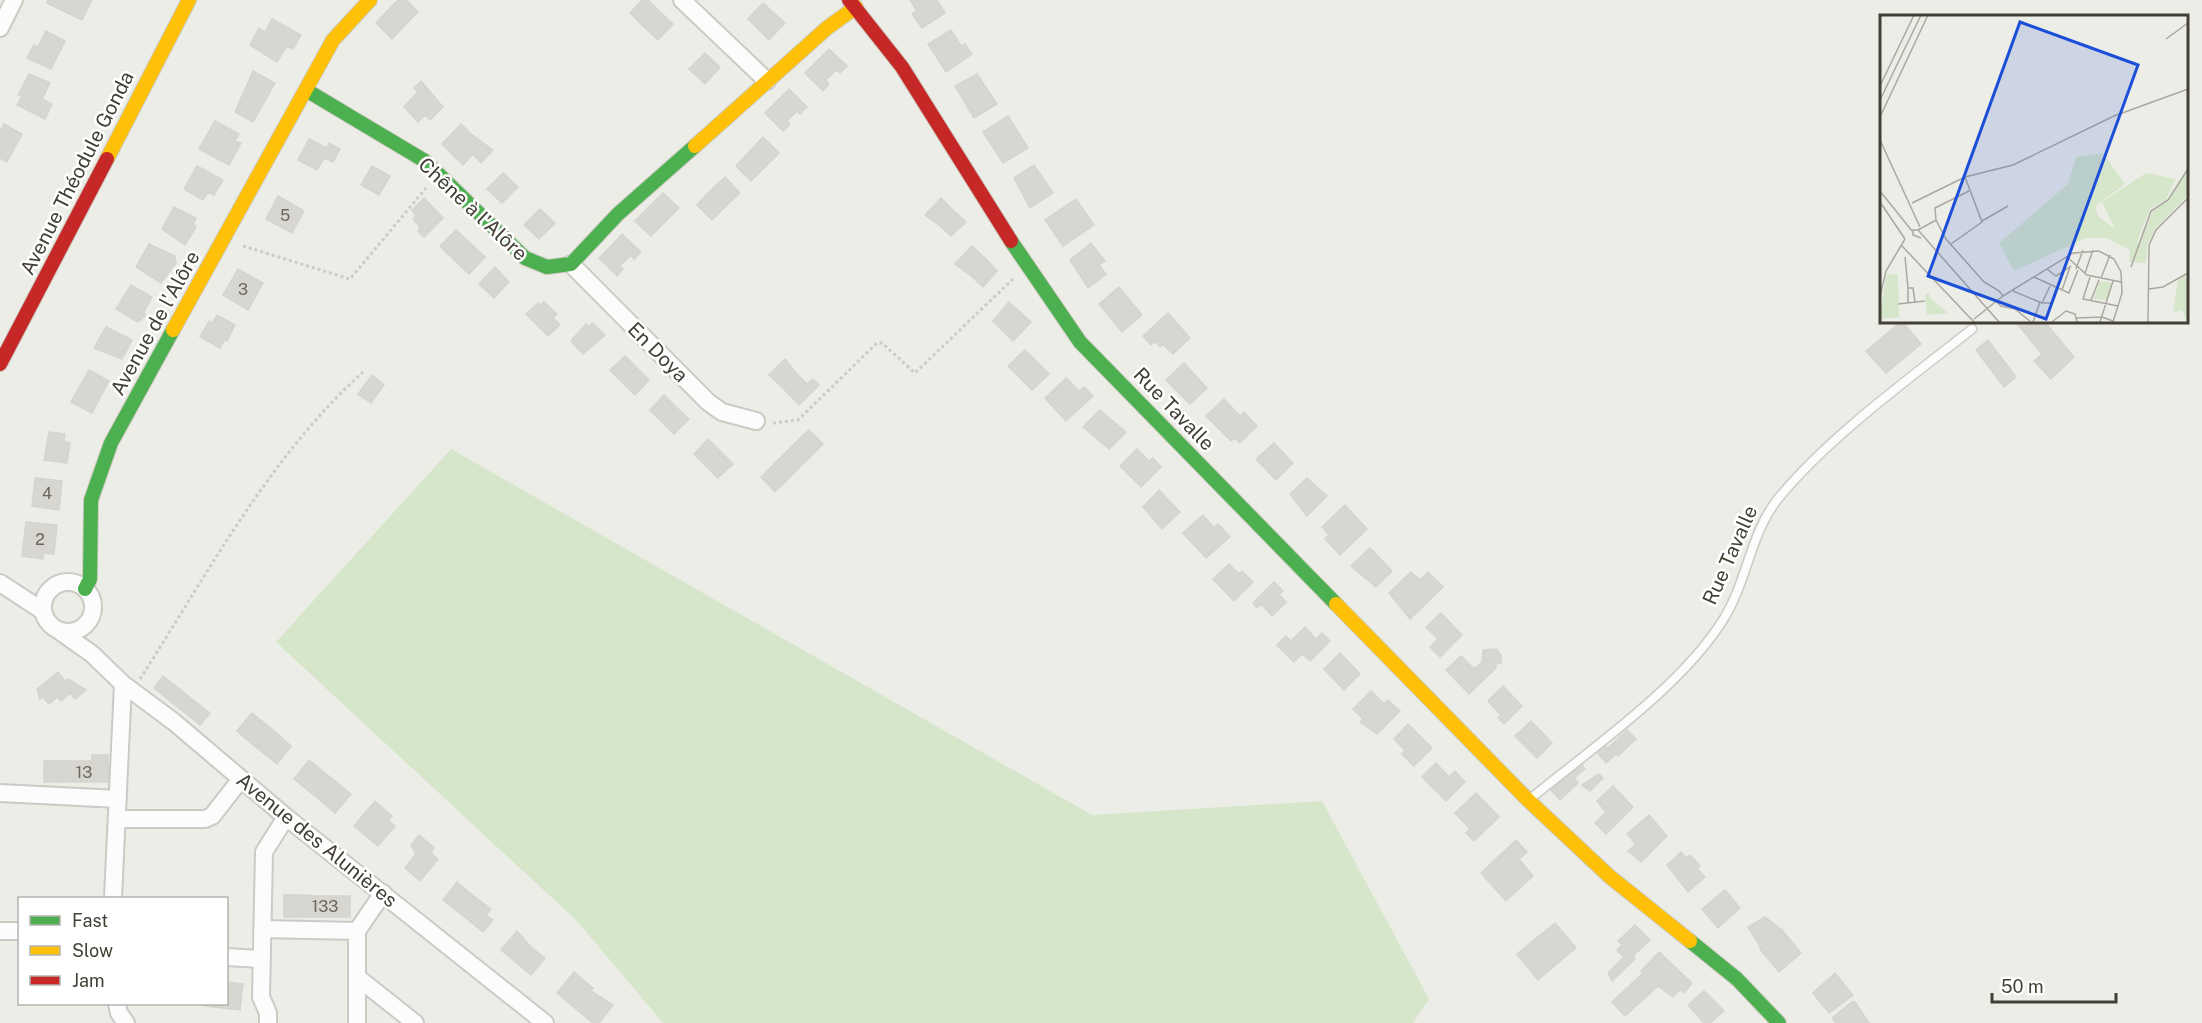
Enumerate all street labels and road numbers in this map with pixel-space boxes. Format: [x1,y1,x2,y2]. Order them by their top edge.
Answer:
street label: Avenue Théodule Gonda [15,67,139,279]
street label: Chêne à l'Alôre [413,152,533,266]
street label: Avenue de l'Alôre [105,247,205,399]
street label: En Doya [623,317,693,387]
street label: Rue Tavalle [1129,363,1219,455]
street label: Rue Tavalle [1697,502,1763,608]
street label: Avenue des Alunières [232,768,402,912]

